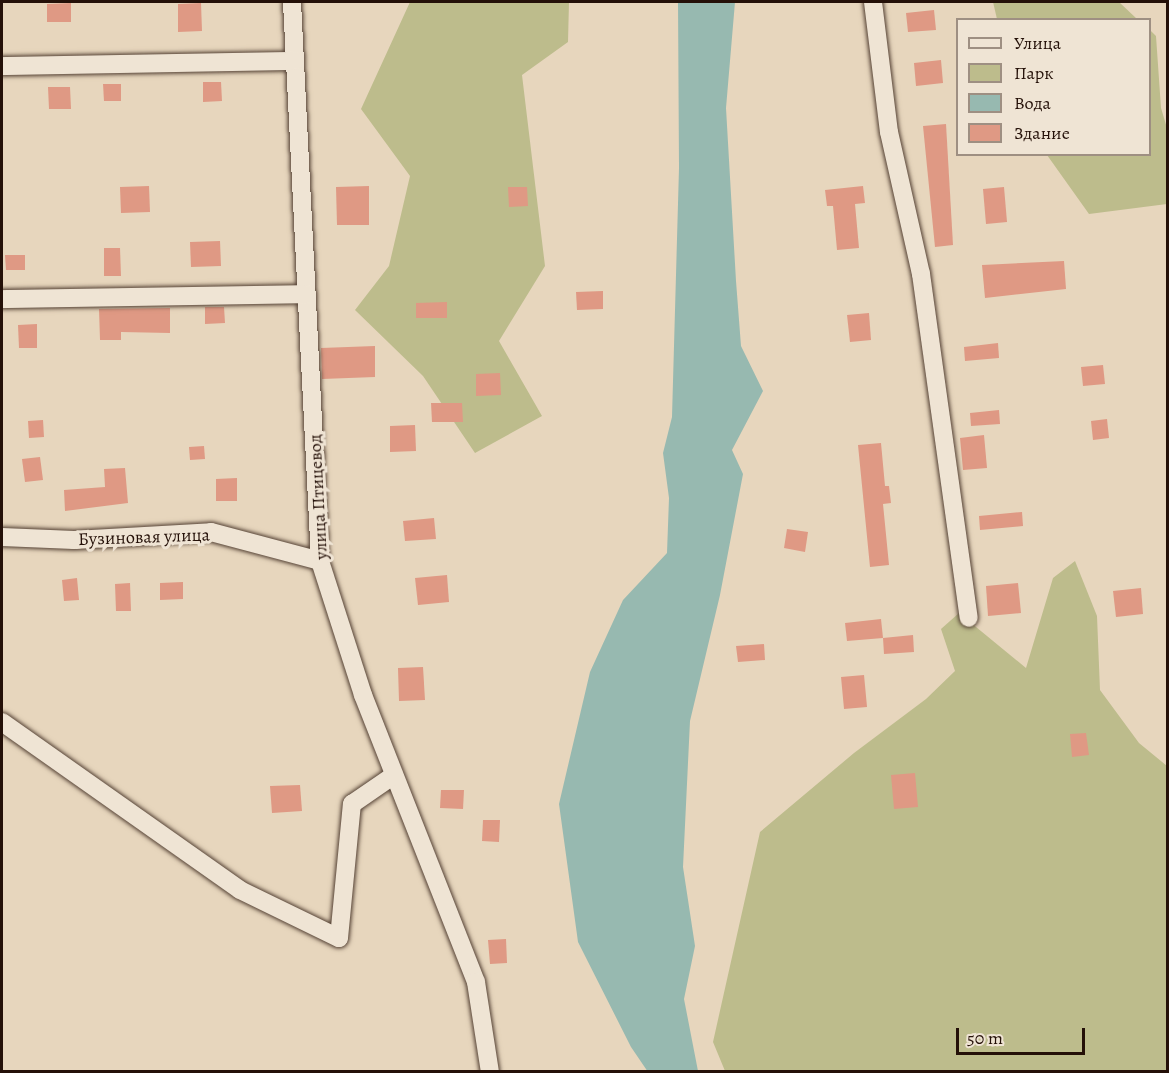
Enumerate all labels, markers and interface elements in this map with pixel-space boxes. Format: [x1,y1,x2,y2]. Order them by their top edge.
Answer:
legend [956,18,1151,156]
text: Улица [1014,31,1061,55]
text: Парк [1014,61,1054,85]
text: Вода [1014,91,1051,115]
text: Здание [1014,121,1070,145]
street label: улица Птицевод [304,434,332,560]
street label: Бузиновая улица [78,524,210,550]
scale bar [959,1016,1088,1054]
text: 50 m [967,1026,1003,1050]

